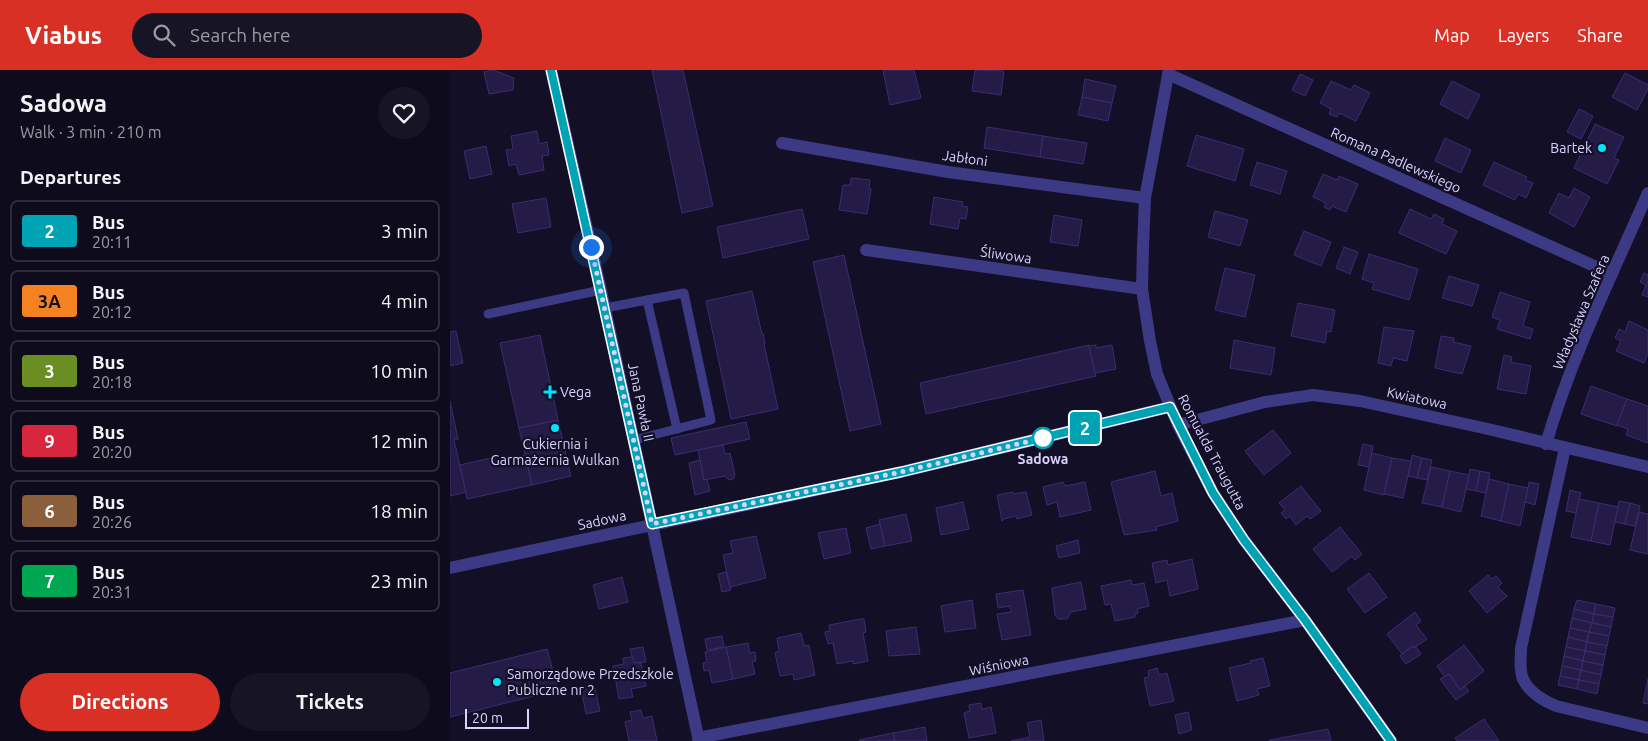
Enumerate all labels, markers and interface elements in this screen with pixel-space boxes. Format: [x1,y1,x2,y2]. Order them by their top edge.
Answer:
search box [132,13,482,58]
icon: search [150,21,178,49]
text: Viabus [25,22,102,49]
text: Search here [190,24,290,46]
text: Map [1434,25,1470,45]
text: Layers [1498,25,1549,45]
text: Share [1577,25,1623,45]
button: heart [378,87,430,139]
text: Sadowa [20,90,107,117]
text: Walk · 3 min · 210 m [20,123,162,141]
street label: Romana Padlewskiego [1328,124,1464,196]
place label: Bartek [1550,140,1592,156]
marker: Bartek [1596,142,1608,154]
street label: Jabłoni [941,147,989,169]
text: Departures [20,166,121,188]
text: Bus [92,211,125,233]
text: 3 min [381,220,428,242]
text: 2 [44,221,55,241]
text: 20:11 [92,233,132,251]
your location [579,235,604,260]
street label: Śliwowa [979,243,1033,267]
street label: Władysława Szafera [1549,252,1613,372]
text: Bus [92,281,125,303]
text: 4 min [381,290,428,312]
text: 3A [38,291,61,311]
text: 20:12 [92,303,132,321]
text: Bus [92,351,125,373]
text: 10 min [370,360,428,382]
text: 3 [44,361,55,381]
street label: Jana Pawła II [625,361,657,443]
text: 20:18 [92,373,132,391]
place label: Vega [560,384,591,400]
street label: Kwiatowa [1385,384,1449,412]
marker: Vega [544,386,556,398]
street label: Romualda Traugutta [1175,392,1249,512]
line badge: 2 [1069,412,1101,444]
text: 2 [1080,418,1090,438]
text: Bus [92,421,125,443]
marker: Cukiernia i Garmażernia Wulkan [549,422,561,434]
marker: Sadowa [1032,427,1054,449]
text: 12 min [370,430,428,452]
text: 9 [44,431,55,451]
place label: Cukiernia i Garmażernia Wulkan [491,436,619,468]
text: 20:20 [92,443,132,461]
place label: Sadowa [1018,451,1068,467]
text: Bus [92,491,125,513]
text: 18 min [370,500,428,522]
text: 6 [44,501,55,521]
street label: Sadowa [576,507,628,533]
text: 20:26 [92,513,132,531]
text: Bus [92,561,125,583]
text: 23 min [370,570,428,592]
text: 7 [44,571,55,591]
text: 20:31 [92,583,132,601]
street label: Wiśniowa [968,651,1030,679]
place label: Samorządowe Przedszkole Publiczne nr 2 [507,666,674,698]
button: Directions [20,673,220,731]
button: Tickets [230,673,430,731]
marker: Samorządowe Przedszkole Publiczne nr 2 [491,676,503,688]
scale bar [465,706,529,729]
text: 20 m [472,710,503,726]

